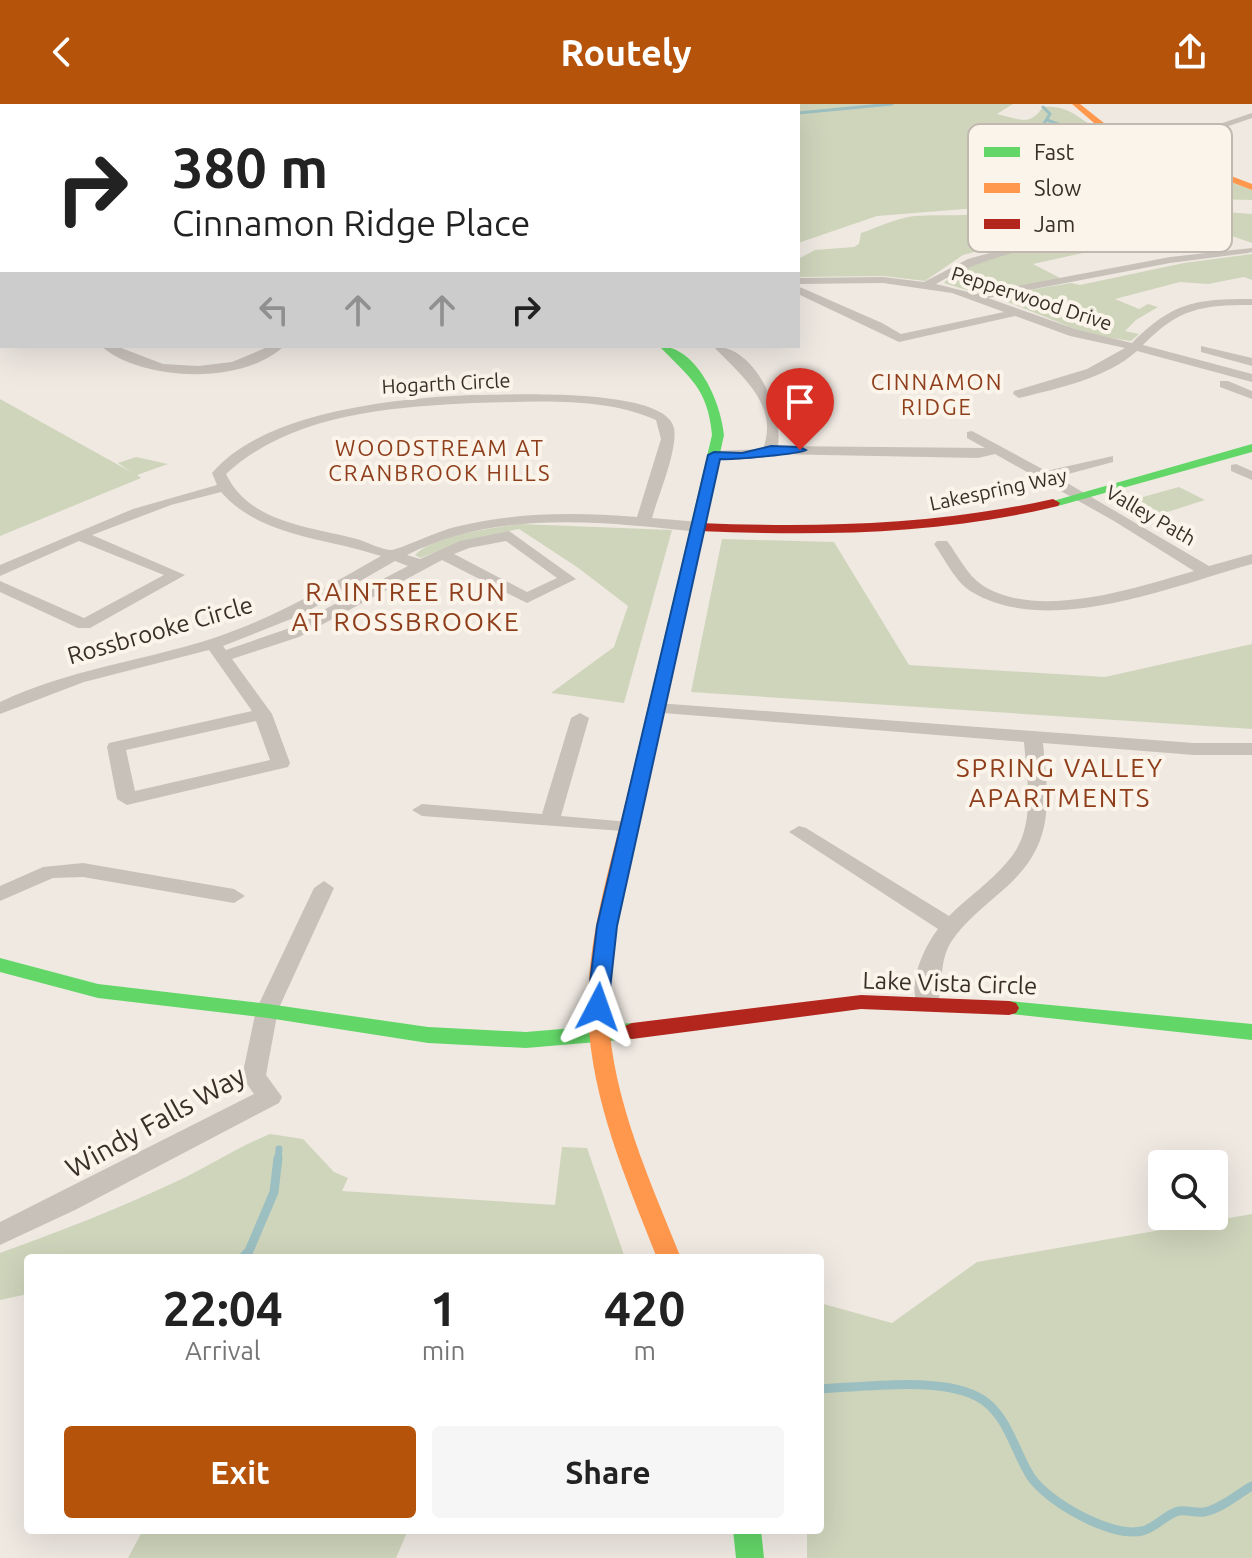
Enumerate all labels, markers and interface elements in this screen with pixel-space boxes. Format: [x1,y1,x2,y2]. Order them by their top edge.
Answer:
icon: back [40,30,84,74]
icon: share [1168,30,1212,74]
text: Routely [560,32,692,73]
legend [968,124,1232,252]
icon: right [40,136,144,240]
text: 380 m [172,136,328,199]
text: Fast [1034,139,1075,164]
text: Slow [1034,175,1081,200]
text: Cinnamon Ridge Place [172,202,531,243]
text: Jam [1034,211,1075,236]
street label: Pepperwood Drive [949,261,1115,335]
icon: left [252,288,296,332]
icon: ahead [336,288,380,332]
icon: ahead [420,288,464,332]
icon: right [504,288,548,332]
street label: Hogarth Circle [381,368,511,398]
pin [766,368,834,450]
district label: CINNAMON RIDGE [871,369,1003,419]
icon: arrive [778,380,822,424]
district label: WOODSTREAM AT CRANBROOK HILLS [328,435,552,485]
street label: Lakespring Way [927,463,1069,515]
street label: Valley Path [1102,480,1200,550]
district label: RAINTREE RUN AT ROSSBROOKE [292,577,520,636]
street label: Rossbrooke Circle [64,591,256,669]
district label: SPRING VALLEY APARTMENTS [956,753,1164,812]
position arrow [556,965,640,1049]
street label: Lake Vista Circle [862,966,1038,1000]
street label: Windy Falls Way [60,1059,250,1183]
map controls [1148,1150,1228,1230]
button: search [1148,1150,1228,1230]
text: 22:04 [163,1281,283,1335]
text: 1 [430,1281,457,1335]
text: 420 [604,1281,685,1335]
text: Arrival [185,1336,261,1365]
text: min [422,1336,465,1365]
text: m [633,1336,656,1365]
button: Exit [64,1426,416,1518]
button: Share [432,1426,784,1518]

